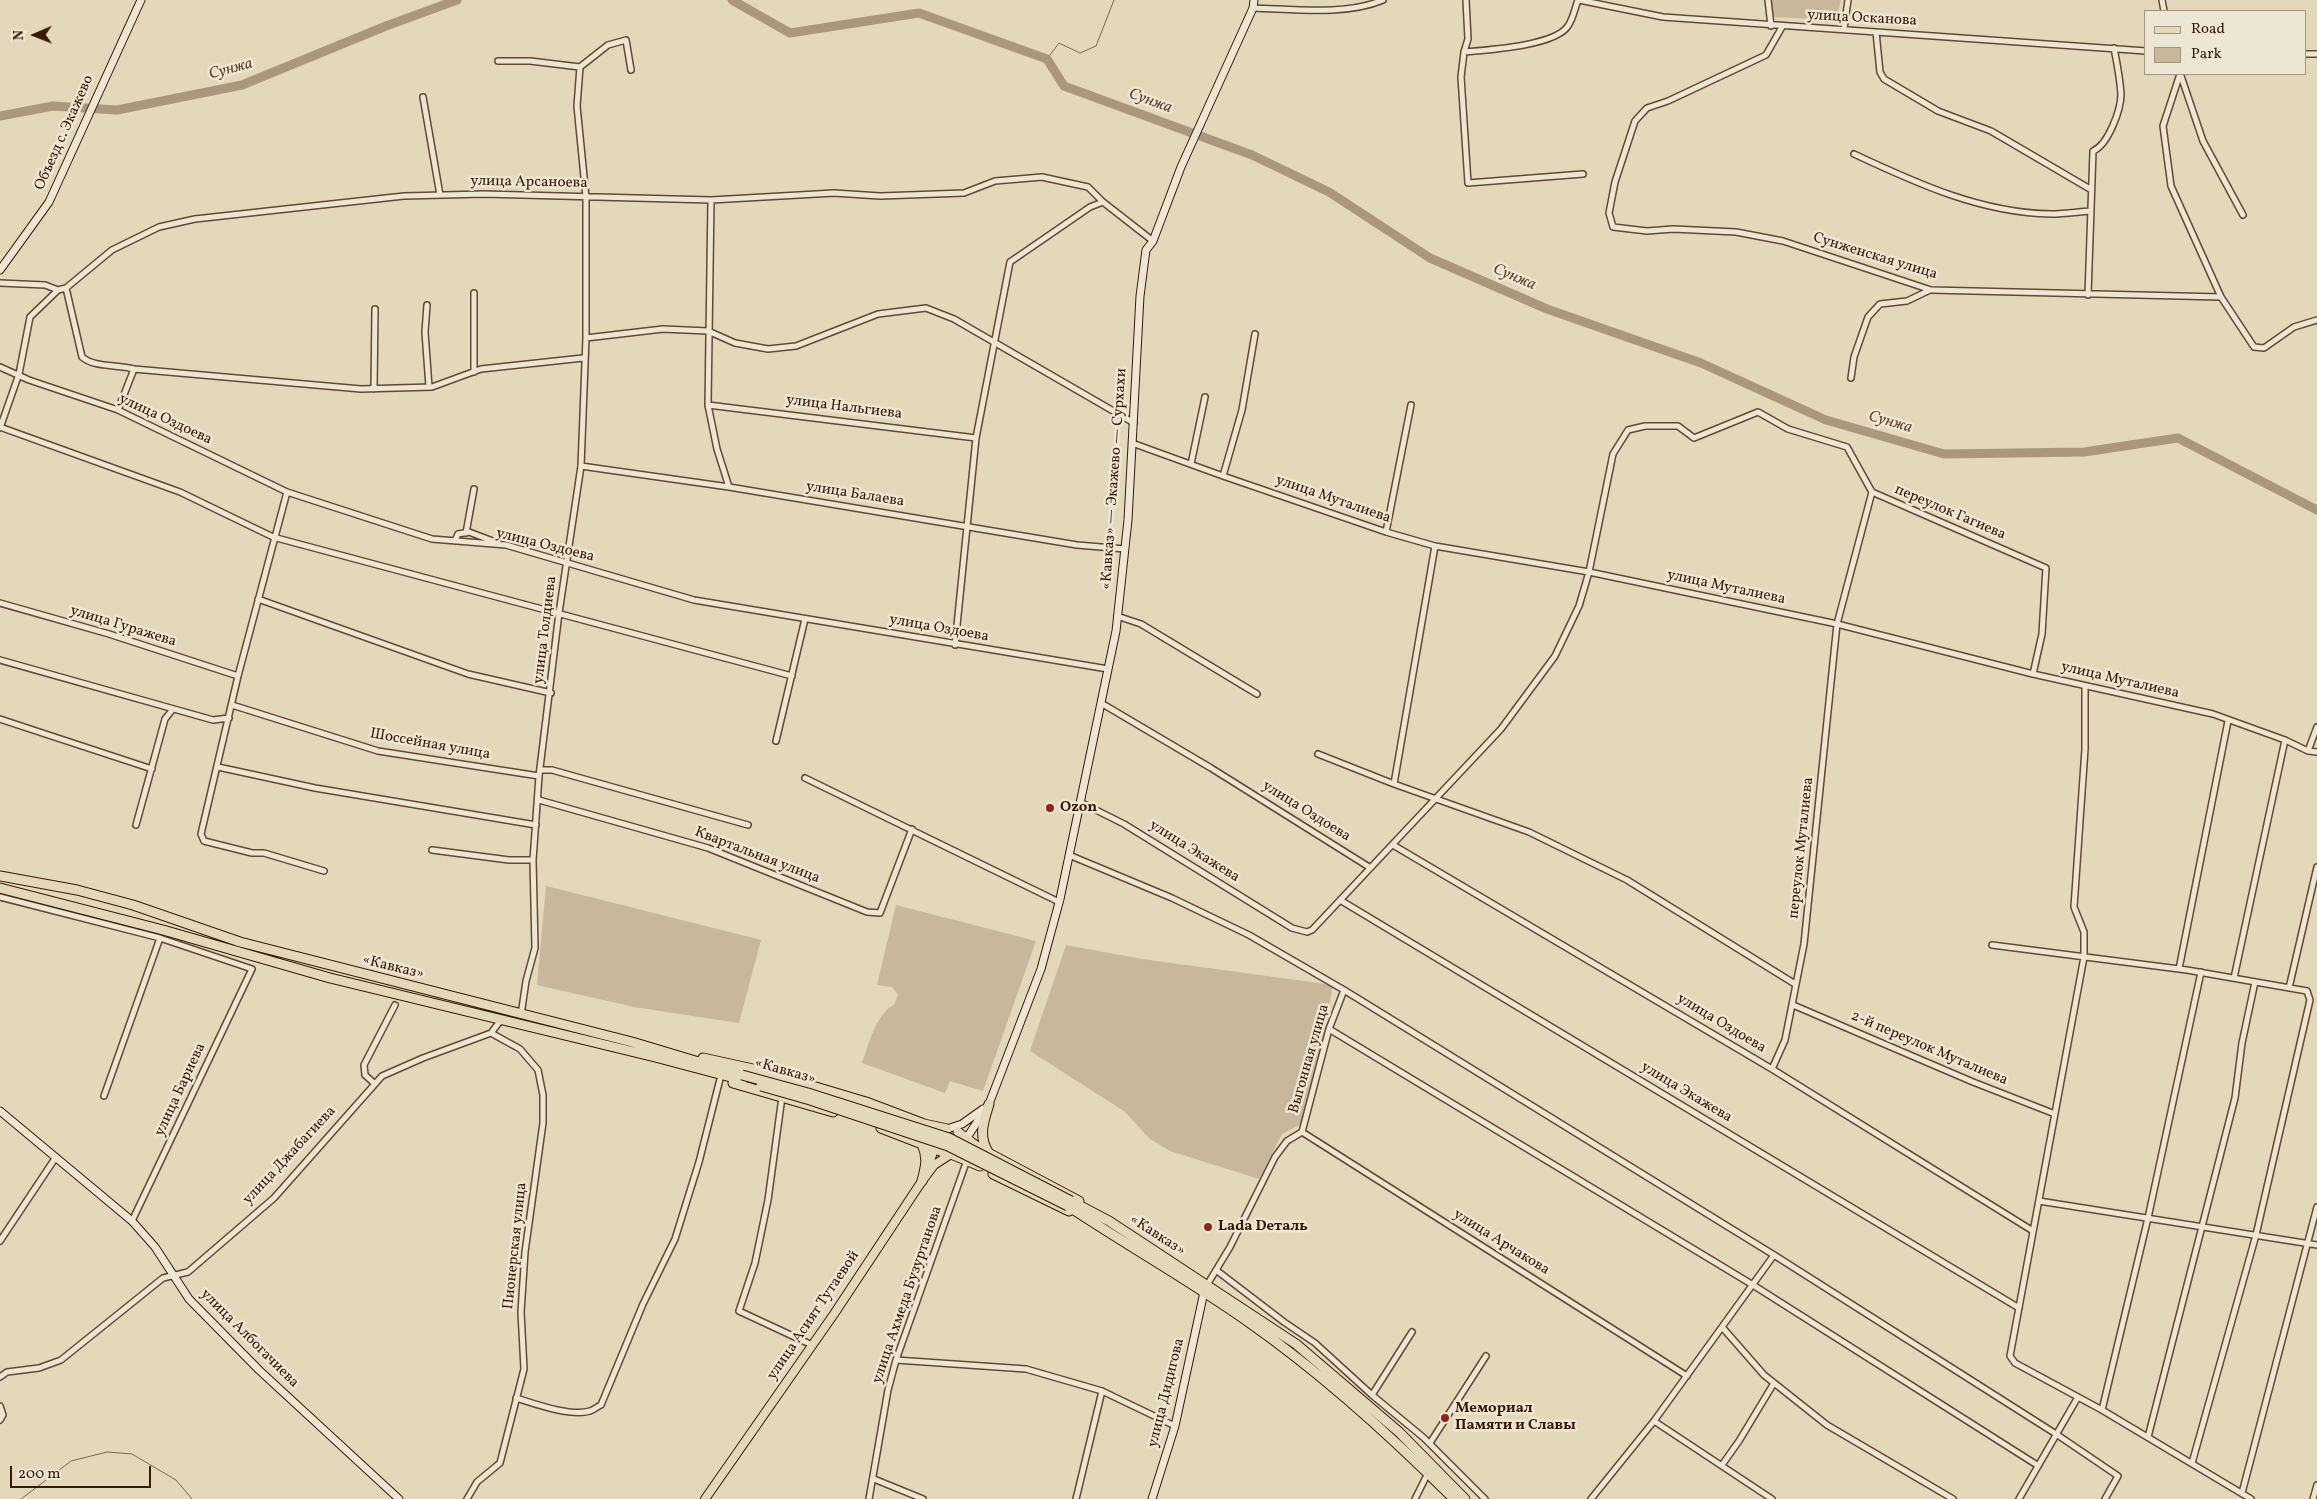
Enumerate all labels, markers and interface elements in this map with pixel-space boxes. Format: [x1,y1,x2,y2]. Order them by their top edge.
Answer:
street label: улица Осканова [1807,7,1917,31]
north arrow [10,10,60,60]
legend [2144,10,2307,75]
text: Road [2191,19,2225,40]
text: N [10,30,29,41]
text: Park [2191,44,2222,65]
water label: Сунжа [207,55,255,85]
street label: Объезд с. Экажево [32,73,98,193]
water label: Сунжа [1126,85,1174,119]
street label: улица Арсаноева [470,173,588,193]
street label: Сунженская улица [1811,230,1939,284]
water label: Сунжа [1490,260,1538,296]
street label: «Кавказ» — Экажево — Сурхахи [1098,368,1132,590]
street label: улица Оздоева [115,391,215,449]
street label: улица Нальгиева [785,392,903,424]
water label: Сунжа [1866,408,1914,438]
street label: улица Муталиева [1273,472,1393,528]
street label: улица Балаева [805,478,905,512]
street label: переулок Гагиева [1892,481,2008,545]
street label: улица Оздоева [494,525,596,567]
street label: улица Муталиева [1665,567,1787,609]
street label: улица Толдиева [530,575,562,685]
street label: улица Гуражева [68,602,178,652]
street label: улица Оздоева [888,611,990,647]
street label: улица Муталиева [2059,659,2181,703]
street label: Шоссейная улица [368,726,492,764]
street label: переулок Муталиева [1786,776,1818,920]
street label: улица Оздоева [1258,778,1354,846]
place label: Ozon [1060,799,1097,817]
marker: Ozon [1044,802,1056,814]
street label: улица Экажева [1145,817,1243,887]
street label: Квартальная улица [692,824,822,888]
street label: «Кавказ» [360,952,426,984]
street label: улица Оздоева [1673,990,1769,1058]
street label: Выгонная улица [1286,1002,1334,1116]
street label: 2-й переулок Муталиева [1848,1008,2010,1090]
street label: улица Бариева [152,1040,210,1140]
street label: «Кавказ» [752,1055,818,1089]
street label: улица Экажева [1637,1059,1735,1127]
street label: улица Джабагиева [240,1103,340,1209]
street label: Пионерская улица [500,1181,532,1311]
street label: улица Ахмеда Бузуртанова [869,1204,947,1386]
street label: улица Арчакова [1449,1206,1553,1280]
street label: «Кавказ» [1126,1211,1188,1261]
place label: Lada Dеталь [1218,1218,1308,1236]
marker: Lada Dеталь [1202,1221,1214,1233]
street label: улица Асият Тутаевой [764,1248,864,1384]
street label: улица Албогачиева [196,1286,302,1392]
street label: улица Дидигова [1145,1337,1189,1449]
place label: Мемориал Памяти и Славы [1455,1400,1576,1435]
marker: Мемориал Памяти и Славы [1439,1412,1451,1424]
scale bar [12,1456,154,1488]
text: 200 m [18,1464,61,1485]

